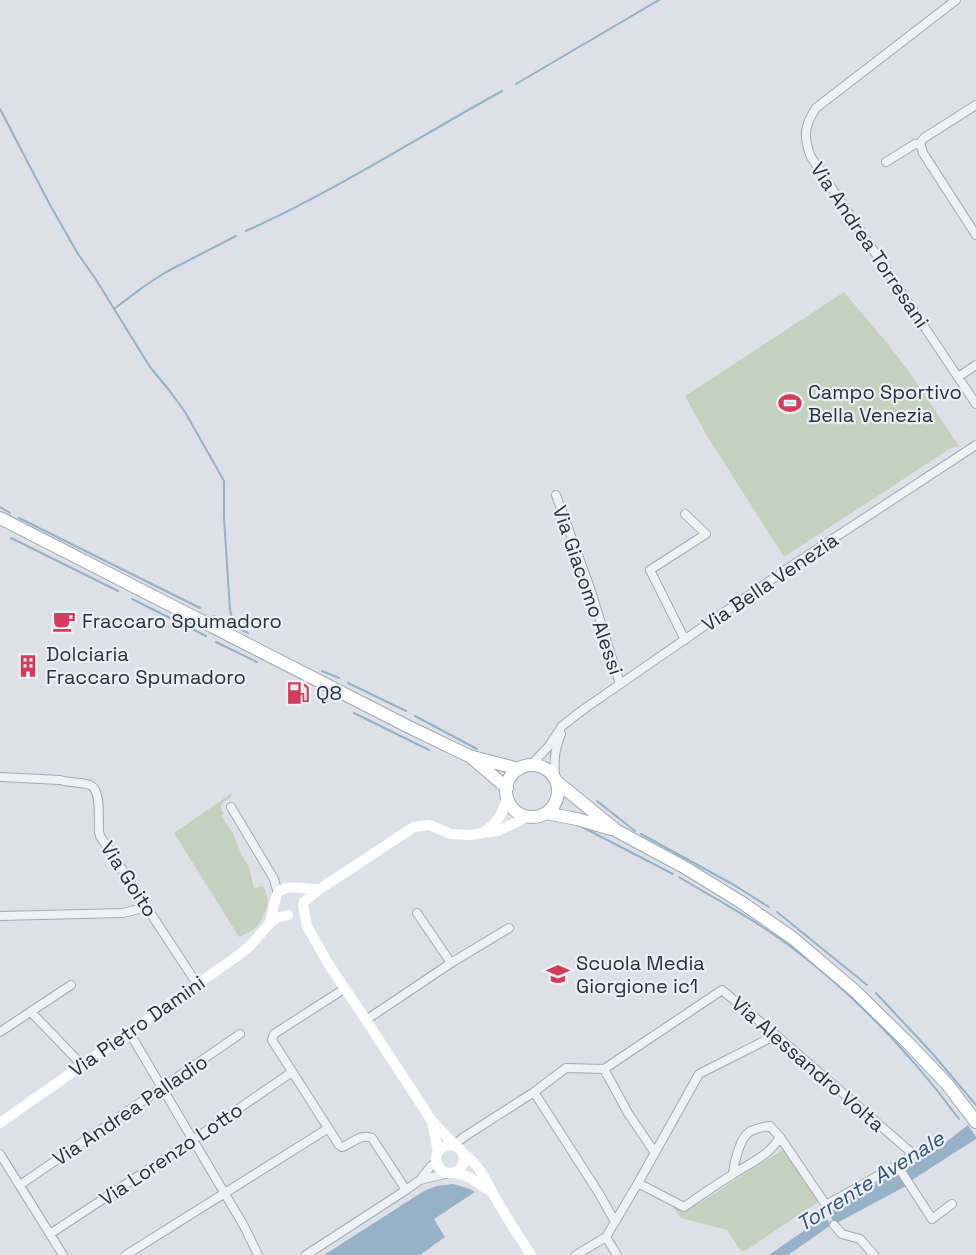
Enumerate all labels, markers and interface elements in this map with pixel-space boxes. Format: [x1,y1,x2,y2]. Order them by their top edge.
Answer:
street label: Via Andrea Torresani [805,157,935,333]
place label: Campo Sportivo Bella Venezia [808,379,962,428]
sports icon: Campo Sportivo Bella Venezia [777,390,803,416]
street label: Via Giacomo Alessi [547,502,629,678]
street label: Via Bella Venezia [697,527,843,637]
cafe icon: Fraccaro Spumadoro [51,608,77,634]
place label: Fraccaro Spumadoro [82,608,282,634]
place label: Dolciaria Fraccaro Spumadoro [46,641,246,690]
building icon: Dolciaria Fraccaro Spumadoro [15,653,41,679]
fuel station icon: Q8 [285,680,311,706]
place label: Q8 [316,680,342,706]
street label: Via Goito [95,836,163,922]
place label: Scuola Media Giorgione ic1 [576,950,705,999]
school or university icon: Scuola Media Giorgione ic1 [545,961,571,987]
street label: Via Pietro Damini [64,969,210,1083]
street label: Via Alessandro Volta [726,990,890,1138]
street label: Via Andrea Palladio [47,1048,213,1172]
street label: Via Lorenzo Lotto [94,1096,248,1212]
water label: Torrente Avenale [791,1124,950,1237]

